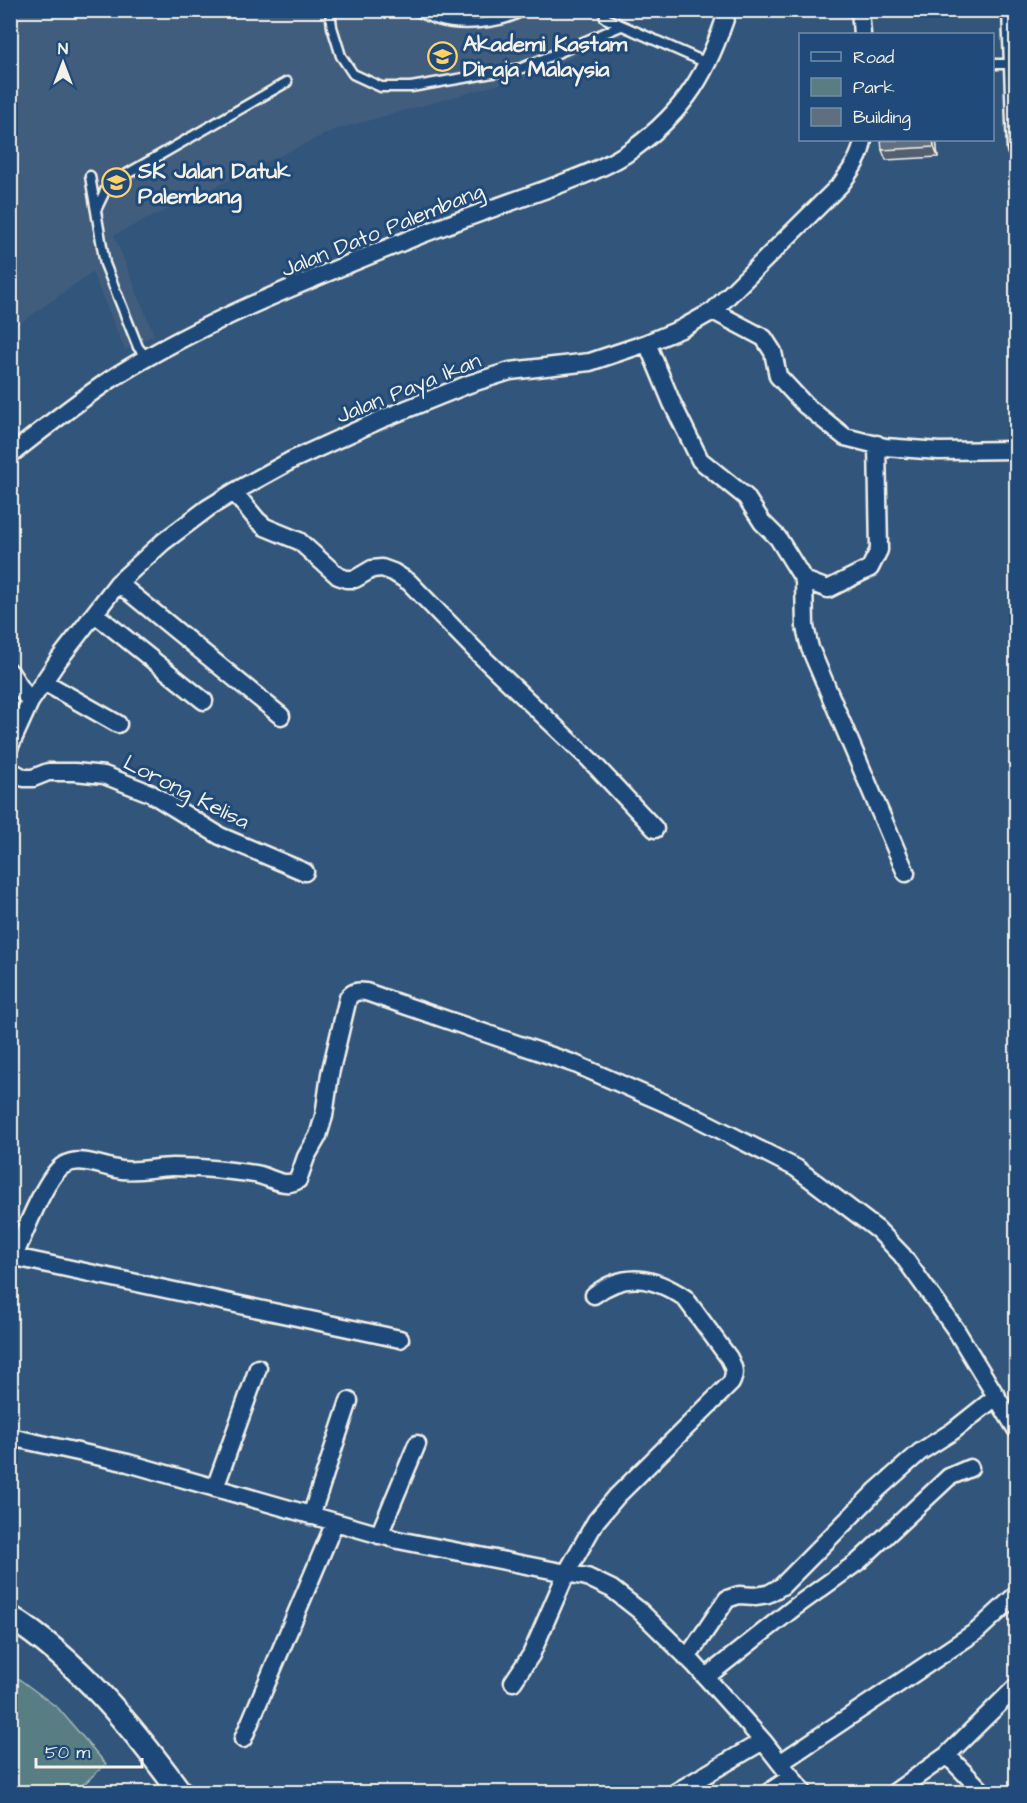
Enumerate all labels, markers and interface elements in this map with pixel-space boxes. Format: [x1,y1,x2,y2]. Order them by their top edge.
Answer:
place label: Akademi Kastam Diraja Malaysia [463,29,628,87]
north arrow [33,33,93,93]
legend [799,33,994,141]
text: N [58,38,68,60]
school or university icon: Akademi Kastam Diraja Malaysia [426,40,458,72]
text: Road [853,45,894,70]
text: Park [853,75,895,100]
text: Building [853,105,911,131]
place label: SK Jalan Datuk Palembang [137,156,291,213]
school or university icon: SK Jalan Datuk Palembang [101,167,133,199]
street label: Jalan Dato Palembang [276,175,489,286]
street label: Jalan Paya Ikan [332,345,486,432]
street label: Lorong Kelisa [118,747,255,838]
scale bar [36,1731,142,1769]
text: 50 m [45,1740,90,1765]

